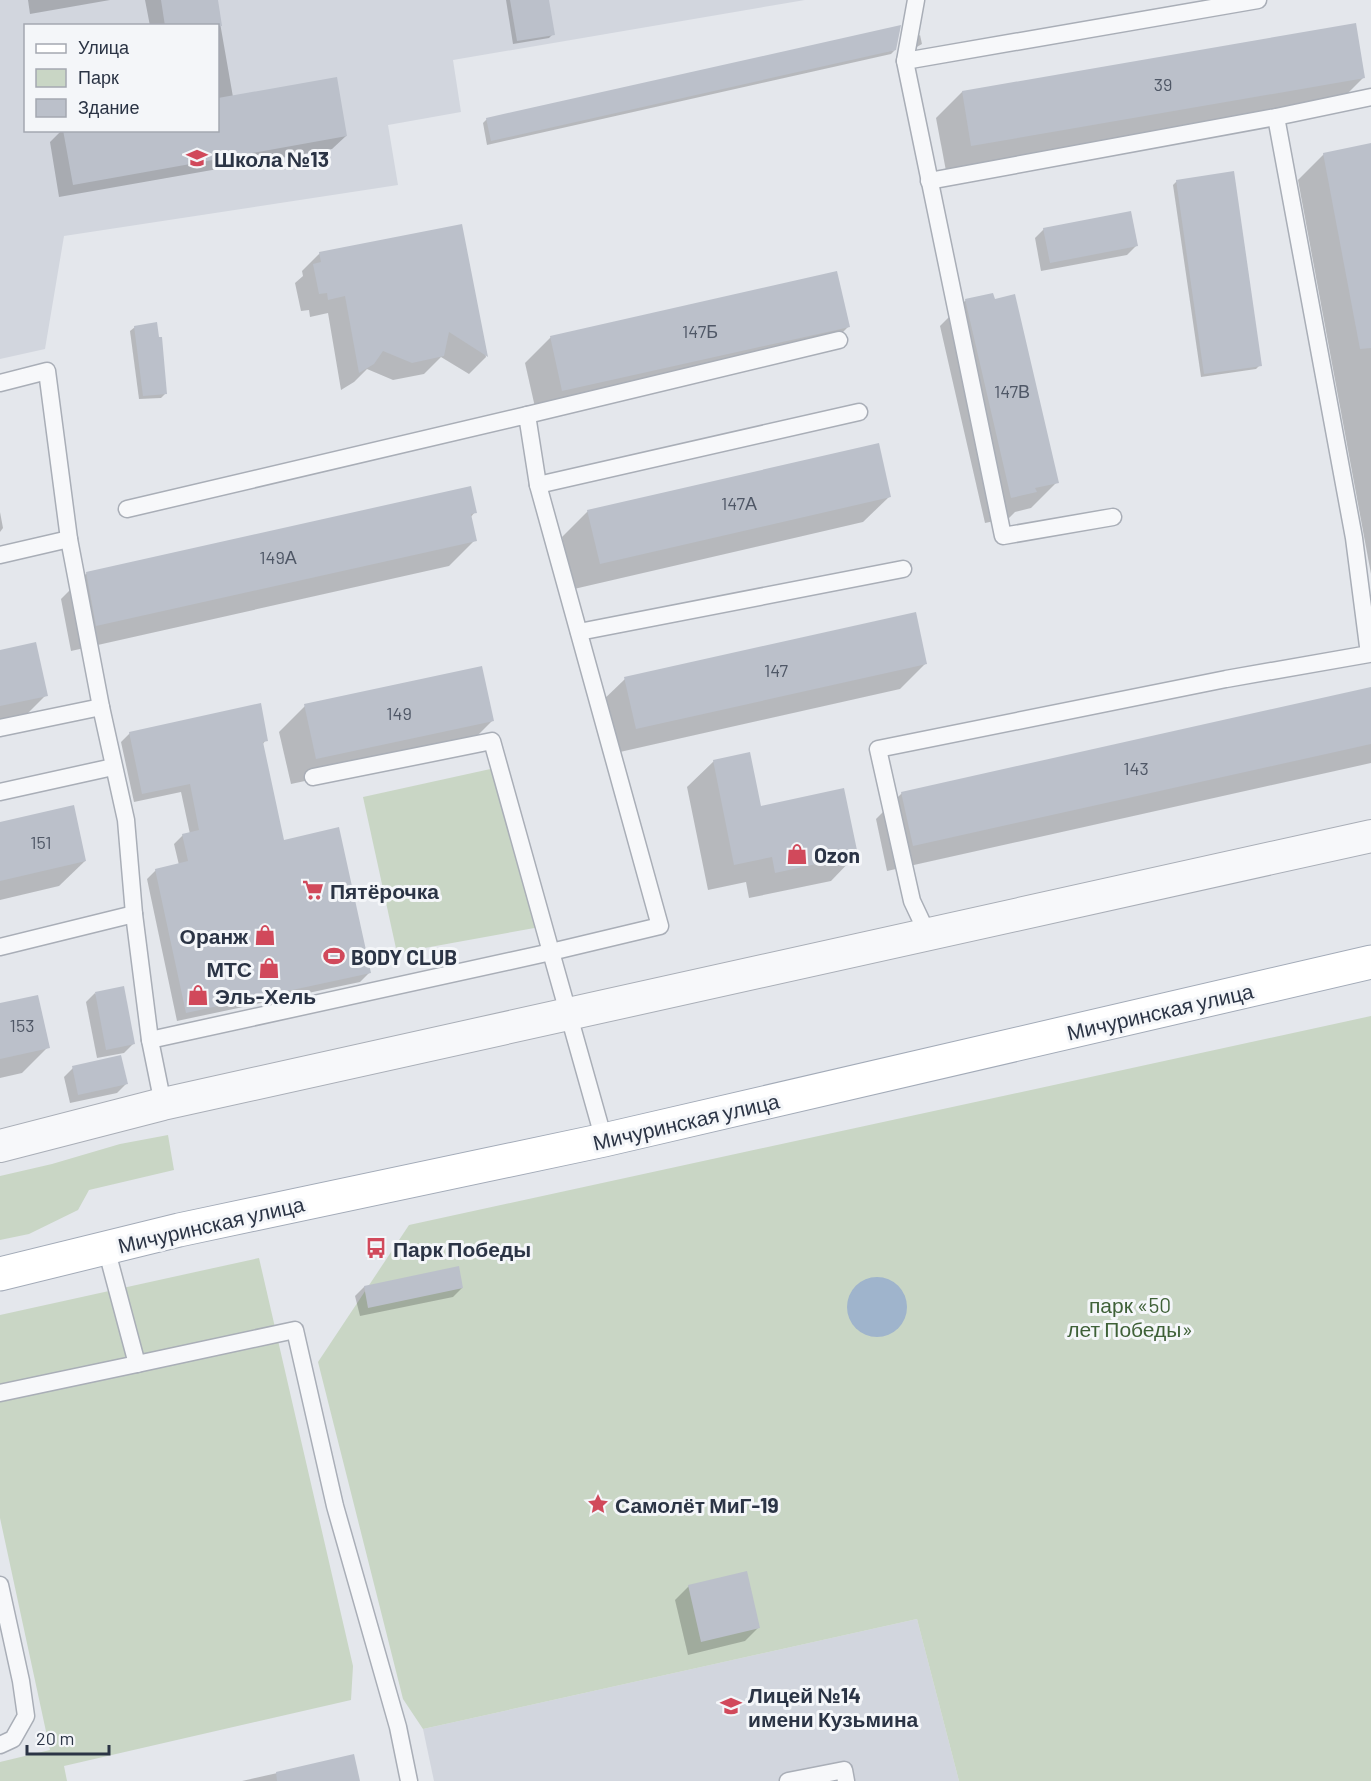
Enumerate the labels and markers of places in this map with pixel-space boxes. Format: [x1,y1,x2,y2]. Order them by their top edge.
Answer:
school or university icon: Школа №13 [185,146,209,170]
place label: Школа №13 [214,146,329,171]
shop icon: Ozon [785,842,809,866]
place label: Ozon [814,842,860,867]
supermarket icon: Пятёрочка [301,878,325,902]
place label: Пятёрочка [330,878,439,903]
place label: Оранж [180,923,249,948]
shop icon: Оранж [253,923,277,947]
sports icon: BODY CLUB [322,944,346,968]
place label: BODY CLUB [351,944,457,969]
place label: МТС [207,956,252,981]
shop icon: МТС [257,956,281,980]
shop icon: Эль-Хель [186,983,210,1007]
place label: Эль-Хель [215,983,316,1008]
bus stop icon: Парк Победы [364,1236,388,1260]
place label: Парк Победы [393,1236,531,1261]
place icon: Самолёт МиГ-19 [586,1492,610,1516]
place label: Самолёт МиГ-19 [615,1492,779,1517]
place label: Лицей №14 имени Кузьмина [748,1682,919,1731]
school or university icon: Лицей №14 имени Кузьмина [719,1694,743,1718]

